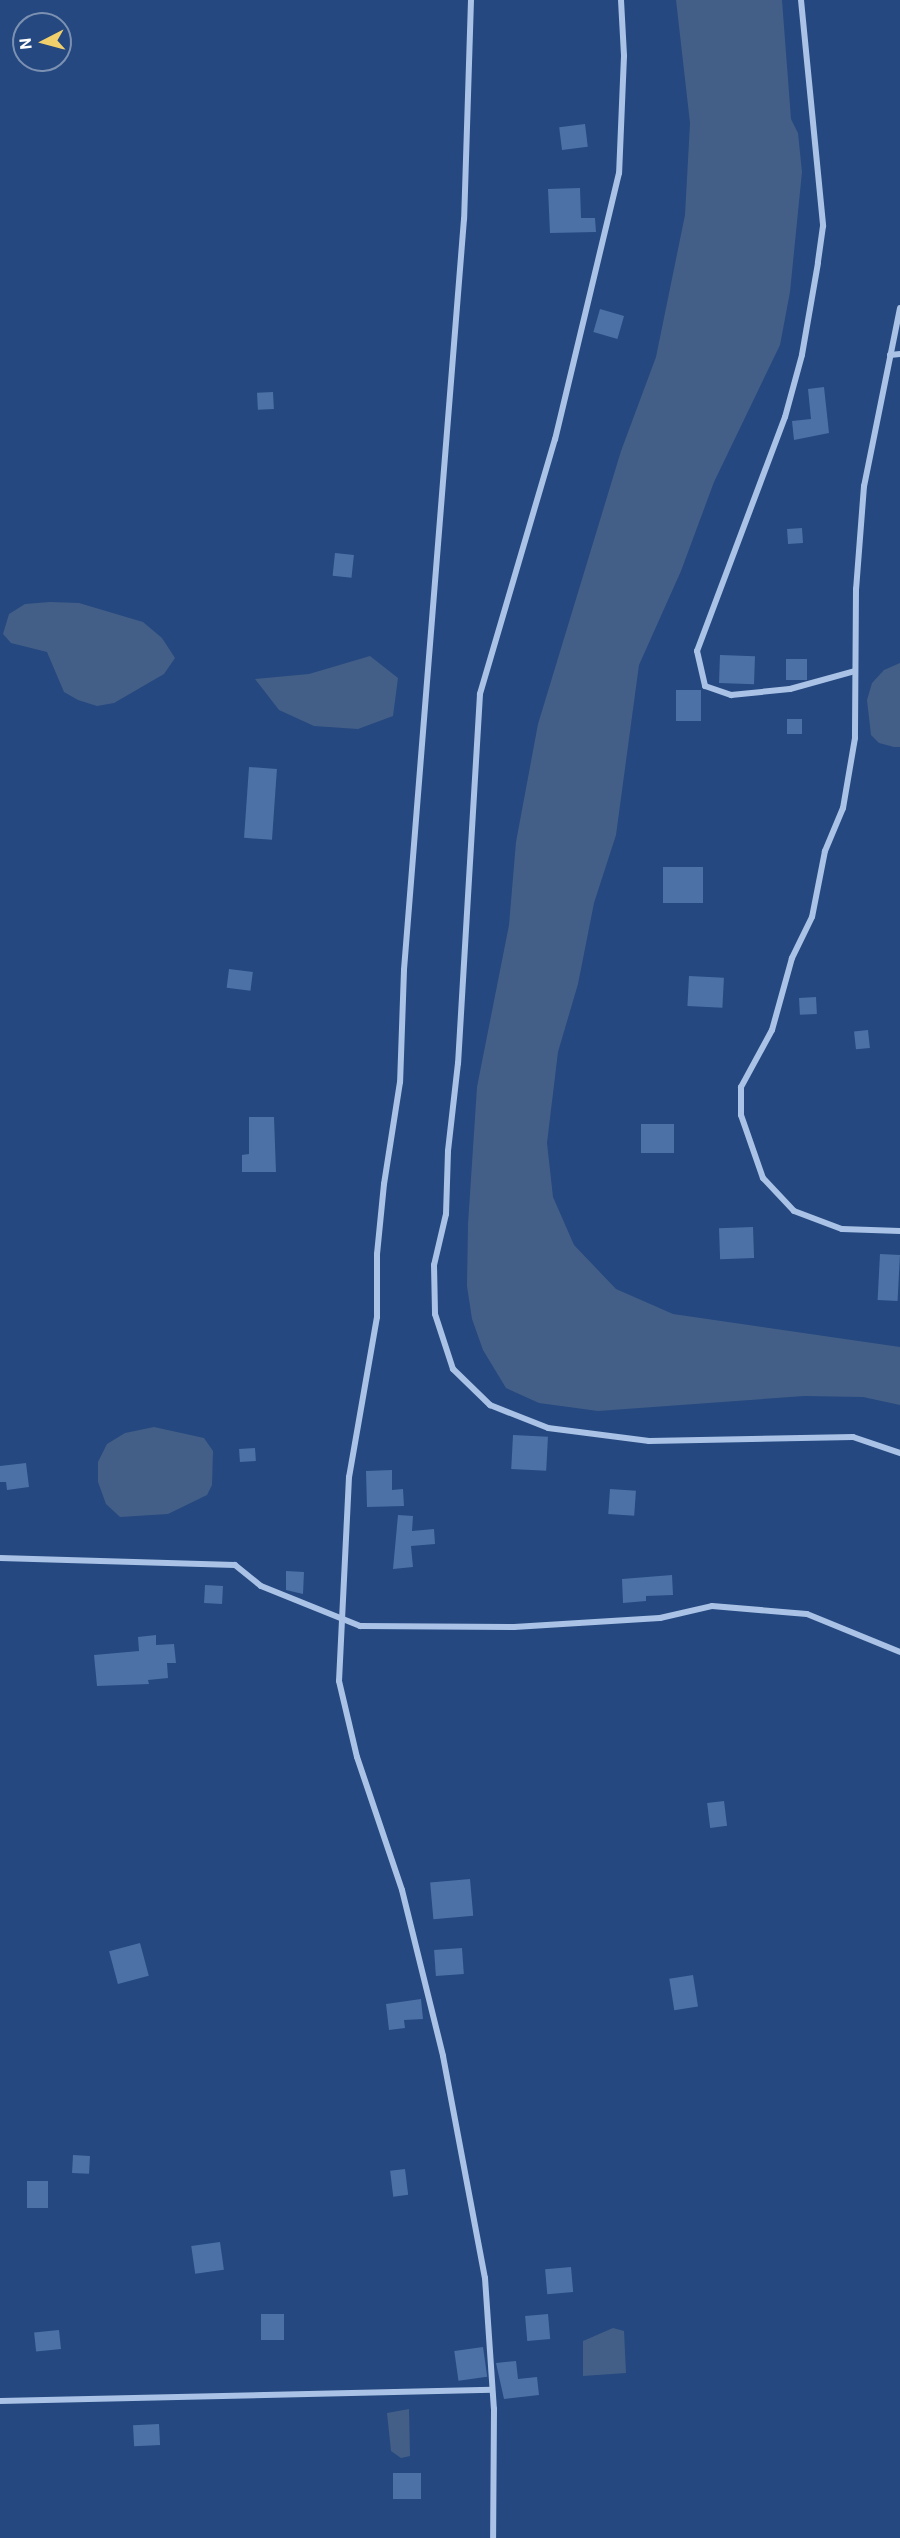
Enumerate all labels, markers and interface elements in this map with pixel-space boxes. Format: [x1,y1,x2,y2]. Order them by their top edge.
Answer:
north arrow [12,12,72,72]
text: N [16,37,36,50]

